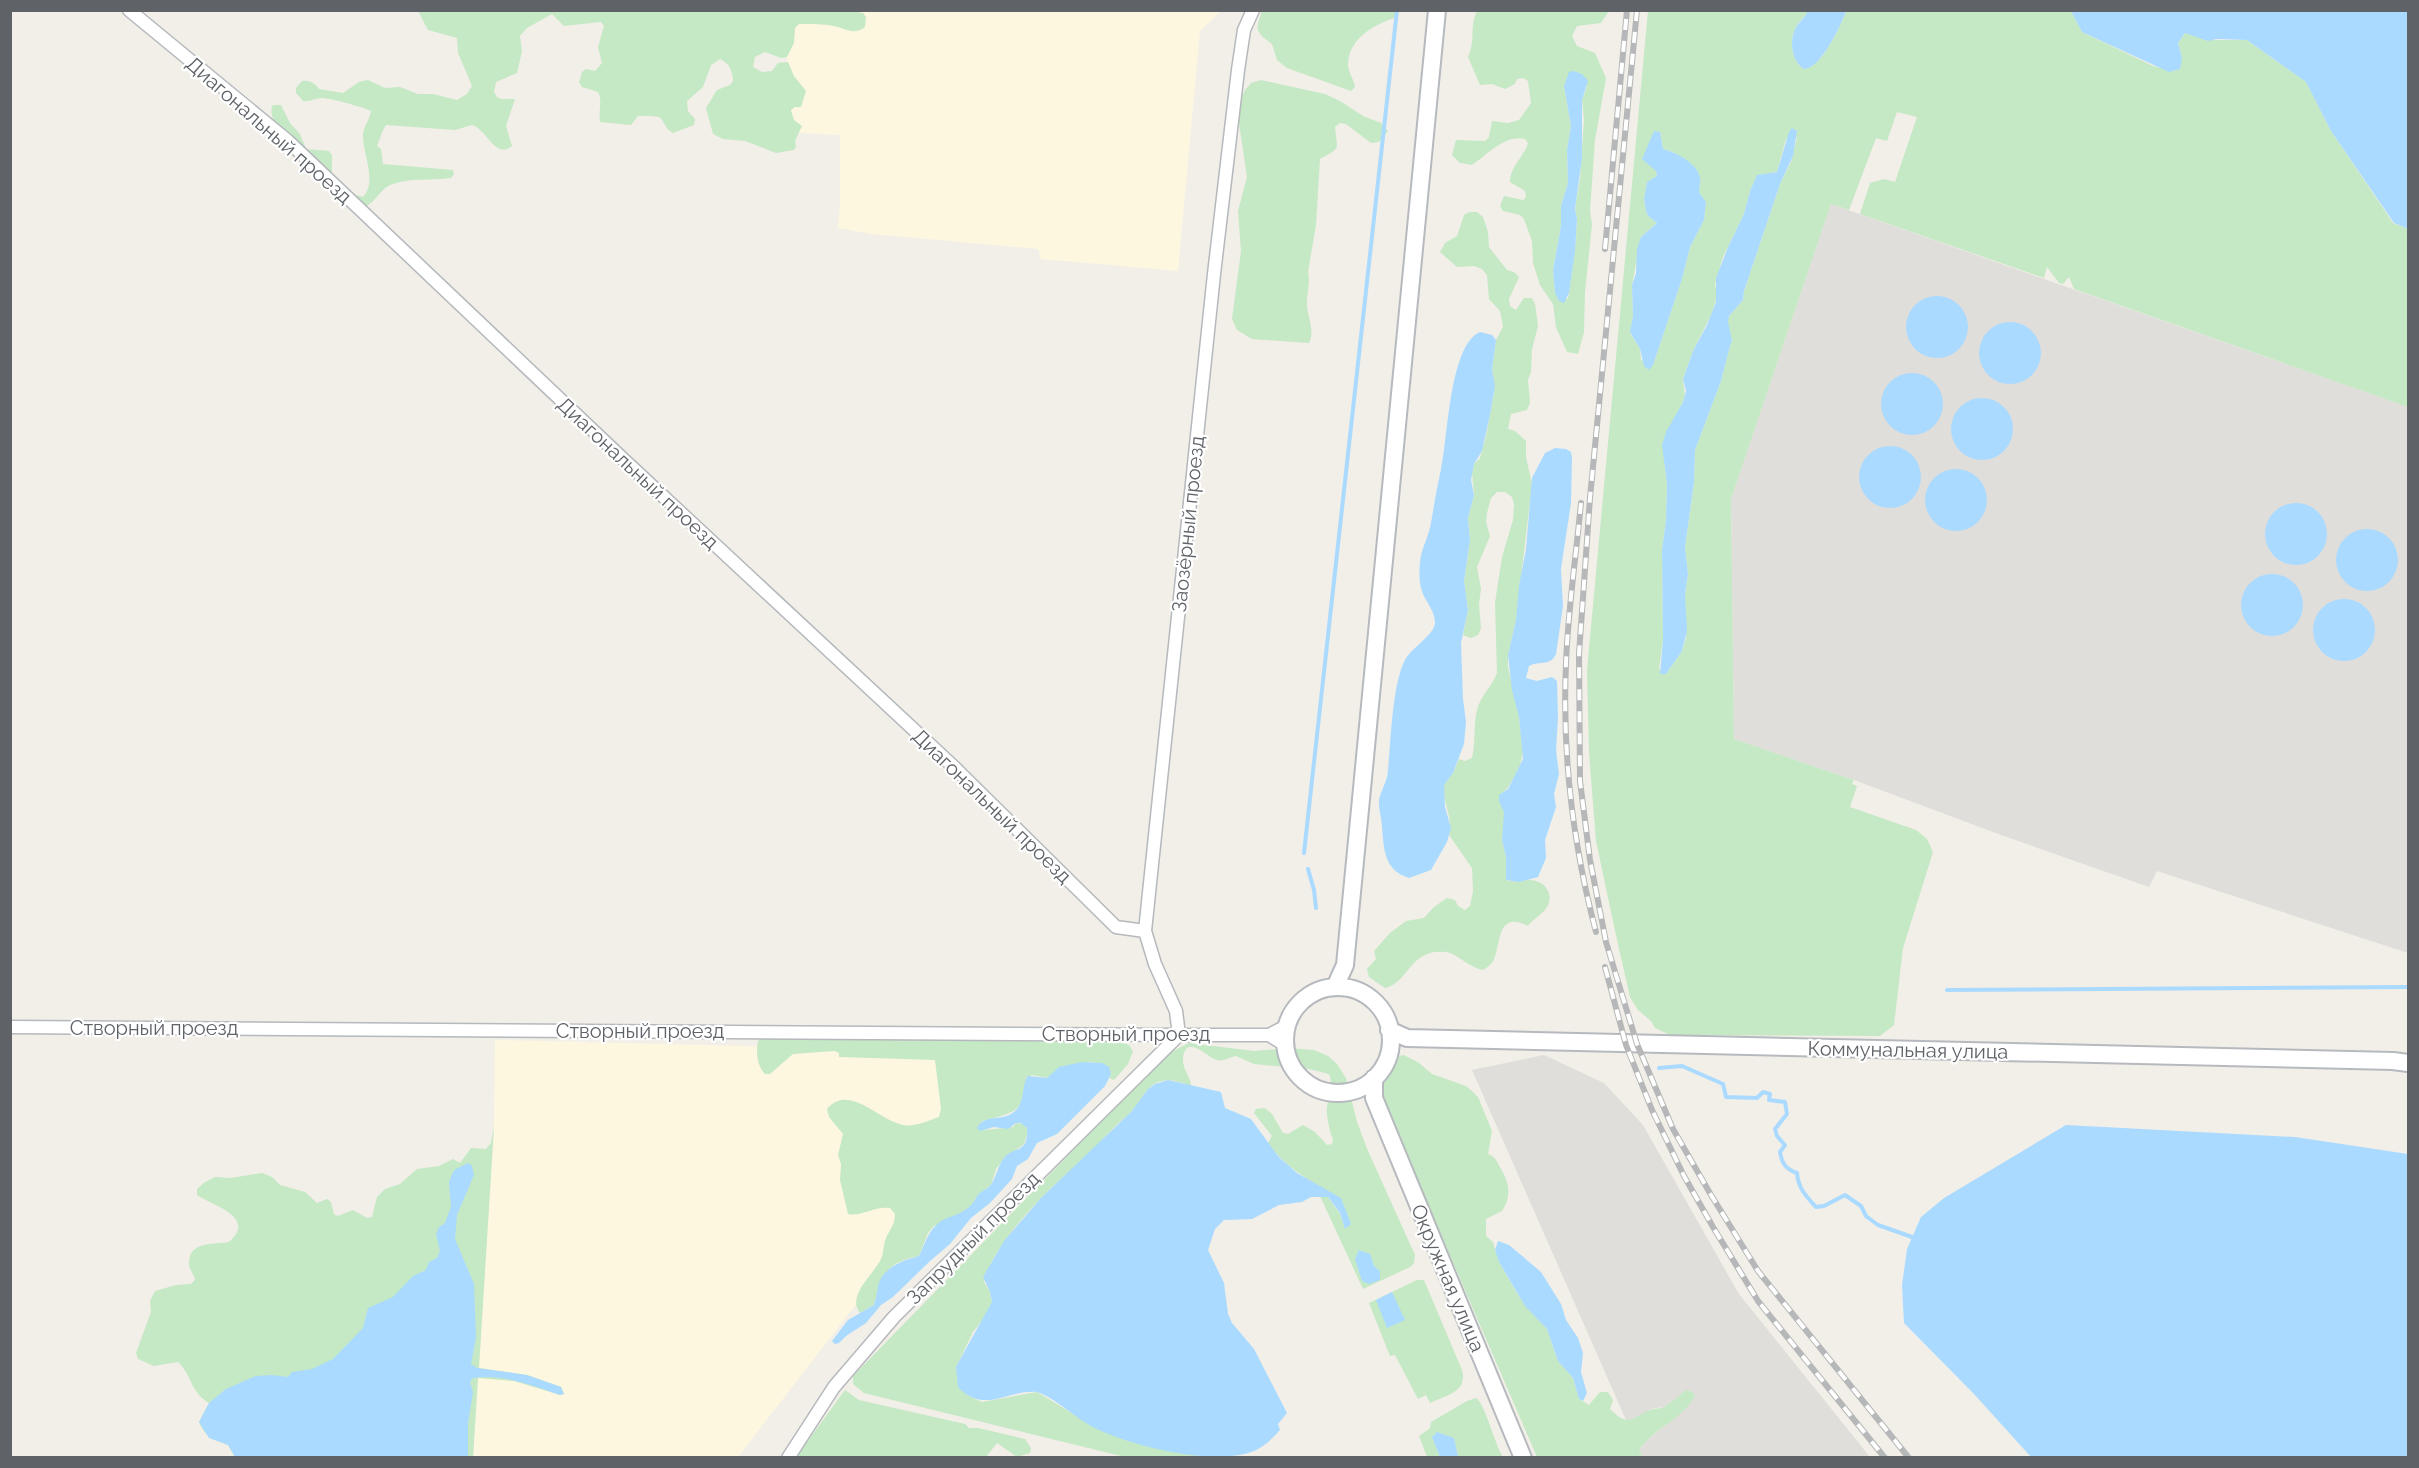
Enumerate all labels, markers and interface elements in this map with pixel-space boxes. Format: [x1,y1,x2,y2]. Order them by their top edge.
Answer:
street label: Диагональный проезд [181,51,357,209]
street label: Диагональный проезд [552,392,724,554]
street label: Заозёрный проезд [1167,434,1209,613]
street label: Диагональный проезд [907,724,1077,888]
street label: Створный проезд [70,1016,239,1040]
street label: Створный проезд [556,1019,725,1043]
street label: Створный проезд [1042,1022,1211,1046]
street label: Коммунальная улица [1808,1036,2008,1064]
street label: Запрудный проезд [902,1166,1045,1309]
street label: Окружная улица [1406,1201,1490,1355]

